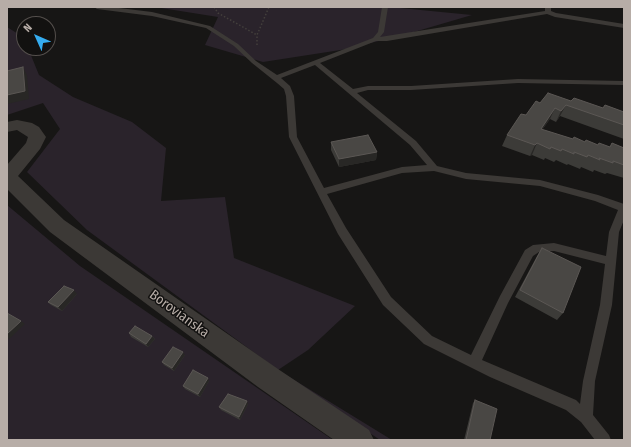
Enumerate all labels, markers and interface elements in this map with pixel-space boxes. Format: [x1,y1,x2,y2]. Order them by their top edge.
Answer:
north arrow [16,16,56,56]
text: N [21,21,35,35]
street label: Borovianska [146,287,212,341]

